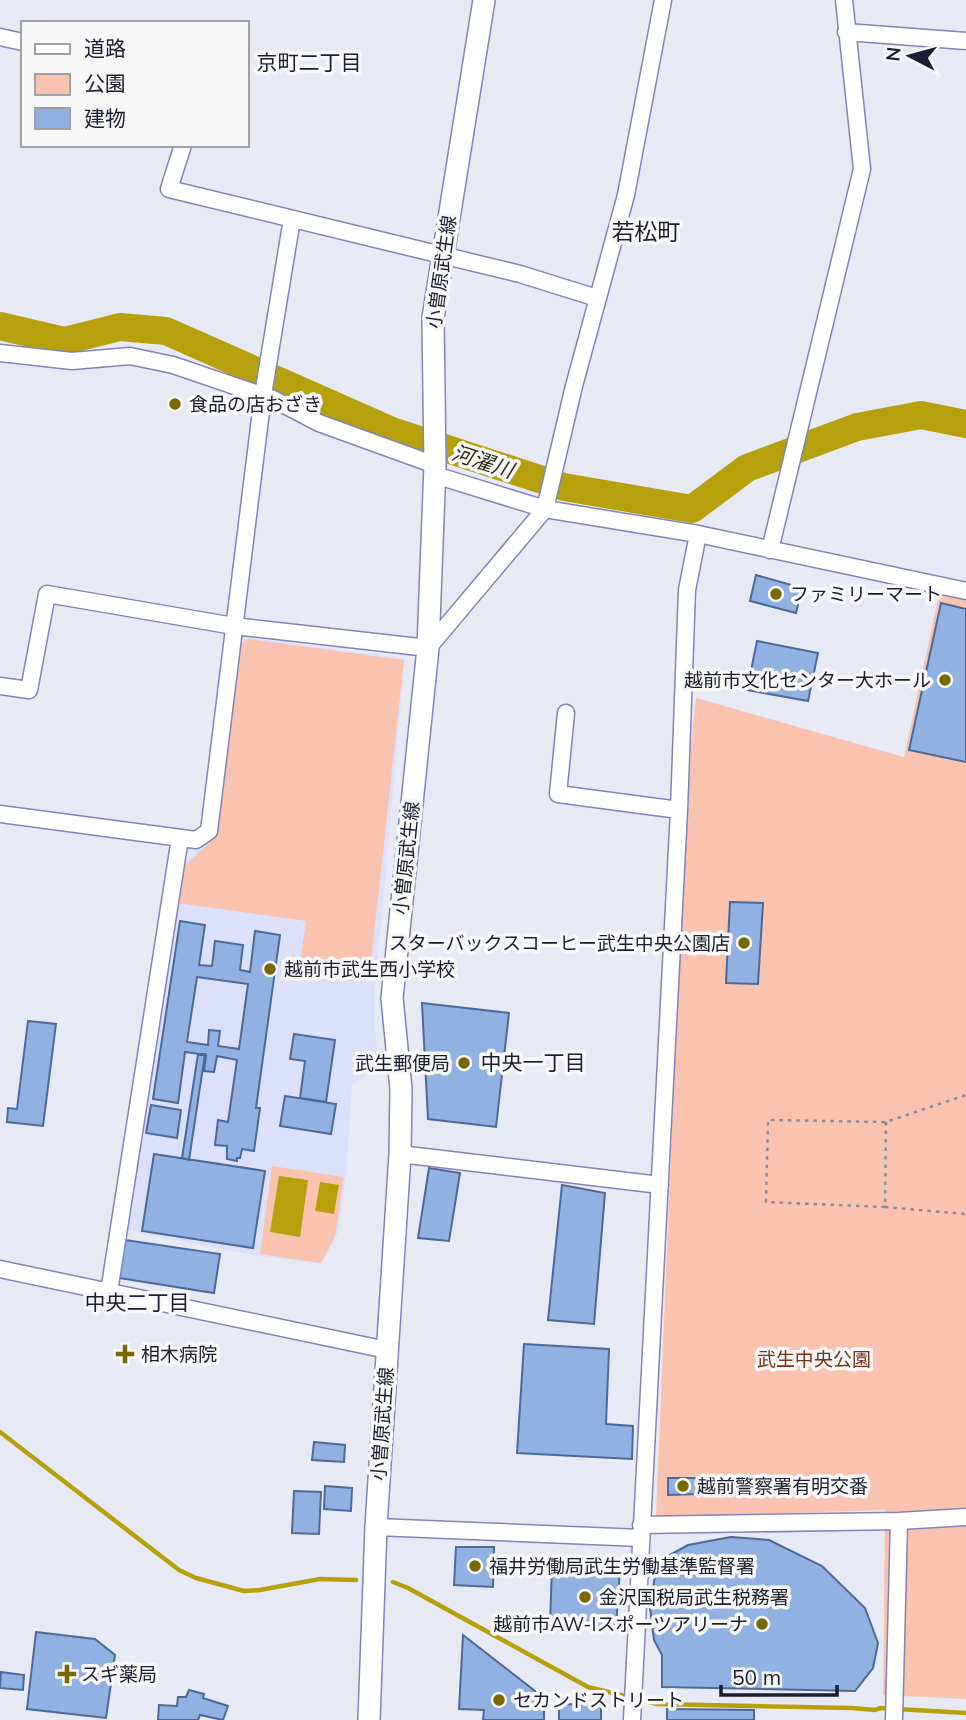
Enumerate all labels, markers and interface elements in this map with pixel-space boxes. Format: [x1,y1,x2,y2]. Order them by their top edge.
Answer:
legend [21,21,248,147]
north arrow [875,21,945,91]
text: 道路 [84,35,126,61]
text: N [880,46,906,63]
district label: 京町二丁目 [257,49,362,75]
text: 公園 [84,70,126,96]
text: 建物 [84,105,126,131]
street label: 小曽原武生線 [421,214,461,330]
district label: 若松町 [612,217,681,246]
place label: 食品の店おざき [189,392,322,416]
marker: 食品の店おざき [167,396,183,412]
water label: 河濯川 [449,439,519,484]
place label: ファミリーマート [790,582,942,606]
marker: ファミリーマート [768,586,784,602]
place label: 越前市文化センター大ホール [684,668,931,692]
marker: 越前市文化センター大ホール [937,672,953,688]
street label: 小曽原武生線 [388,800,424,916]
place label: スターバックスコーヒー武生中央公園店 [389,931,730,955]
marker: スターバックスコーヒー武生中央公園店 [736,935,752,951]
place label: 越前市武生西小学校 [284,957,455,981]
marker: 越前市武生西小学校 [262,961,278,977]
district label: 中央一丁目 [481,1049,586,1075]
place label: 武生郵便局 [355,1051,450,1075]
marker: 武生郵便局 [456,1055,472,1071]
district label: 中央二丁目 [85,1289,190,1315]
place label: 相木病院 [141,1342,217,1366]
marker: 相木病院 [115,1344,135,1364]
park label: 武生中央公園 [757,1347,871,1371]
street label: 小曽原武生線 [366,1366,398,1482]
place label: 越前警察署有明交番 [697,1474,868,1498]
marker: 越前警察署有明交番 [675,1478,691,1494]
place label: 福井労働局武生労働基準監督署 [489,1554,755,1578]
marker: 福井労働局武生労働基準監督署 [467,1558,483,1574]
place label: 金沢国税局武生税務署 [599,1585,789,1609]
marker: 金沢国税局武生税務署 [577,1589,593,1605]
place label: 越前市AW-Iスポーツアリーナ [493,1612,748,1636]
marker: 越前市AW-Iスポーツアリーナ [754,1616,770,1632]
scale bar [721,1654,836,1698]
place label: スギ薬局 [81,1662,157,1686]
text: 50 m [732,1664,781,1690]
marker: スギ薬局 [59,1666,75,1682]
place label: セカンドストリート [513,1688,684,1712]
marker: セカンドストリート [491,1692,507,1708]

